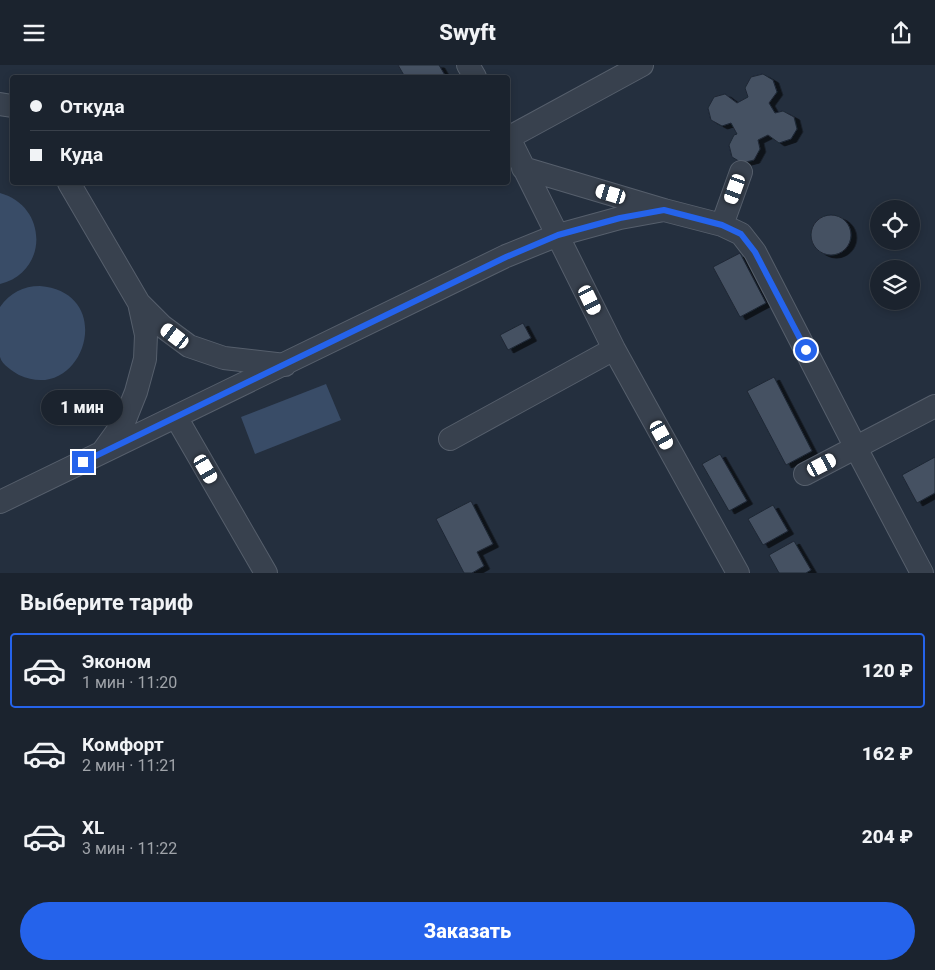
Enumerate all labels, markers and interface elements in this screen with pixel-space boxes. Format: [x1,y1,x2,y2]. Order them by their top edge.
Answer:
icon: menu [20,19,48,47]
icon: share [887,19,915,47]
text: Swyft [439,20,496,45]
text: Откуда [60,95,125,118]
text: Куда [60,143,103,166]
car [722,172,747,206]
car [594,182,627,206]
map controls [870,200,920,310]
button: locate [870,200,920,250]
button: layers [870,260,920,310]
car [576,283,603,317]
car [158,321,191,351]
route start [795,339,817,361]
callout: 1 мин [42,389,124,425]
text: 1 мин [60,398,104,417]
car [648,418,675,452]
route end [72,451,94,473]
car [805,451,838,479]
car [192,452,219,486]
text: Выберите тариф [20,590,193,615]
icon: car [22,648,67,693]
text: Эконом [82,650,151,673]
text: 120 ₽ [862,659,913,682]
text: 1 мин · 11:20 [82,673,177,692]
icon: car [22,731,67,776]
text: Комфорт [82,733,164,756]
text: 162 ₽ [862,742,913,765]
text: 2 мин · 11:21 [82,756,177,775]
icon: car [22,814,67,859]
text: XL [82,816,104,839]
text: 204 ₽ [862,825,913,848]
text: 3 мин · 11:22 [82,839,177,858]
button: Заказать [20,902,915,960]

